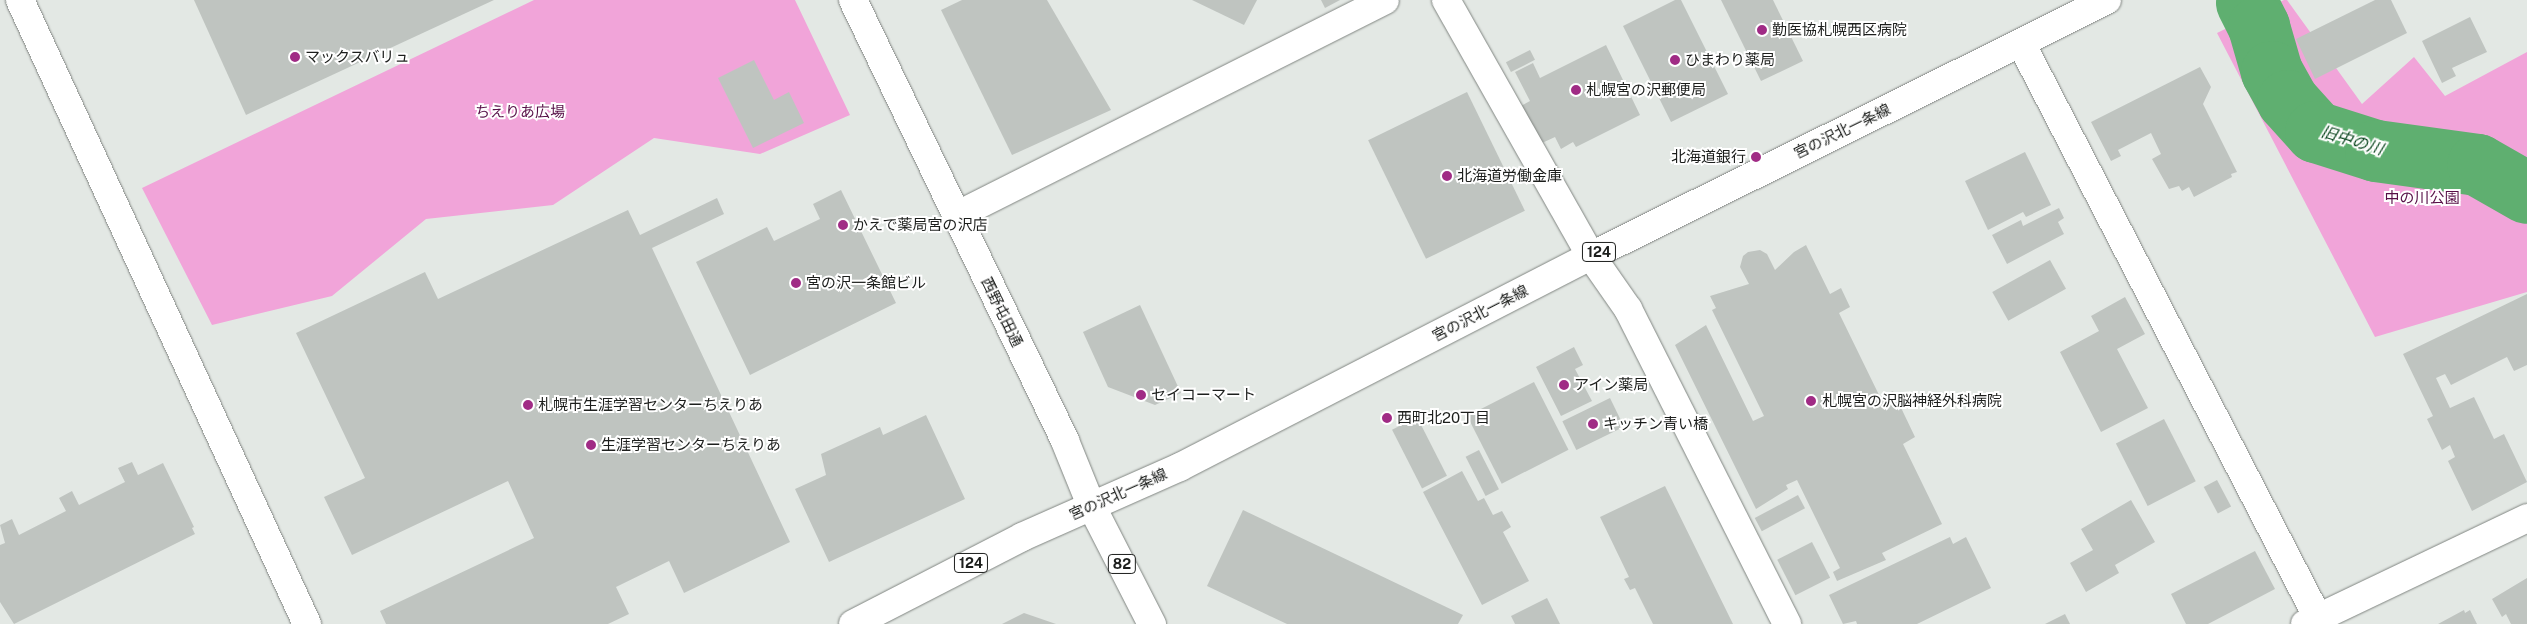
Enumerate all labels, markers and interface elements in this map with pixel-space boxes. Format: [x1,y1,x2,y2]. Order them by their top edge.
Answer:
place label: 勤医協札幌西区病院 [1772,21,1907,39]
marker: 勤医協札幌西区病院 [1756,24,1768,36]
place label: マックスバリュ [305,48,410,66]
marker: マックスバリュ [289,51,301,63]
place label: ひまわり薬局 [1685,51,1775,69]
marker: ひまわり薬局 [1669,54,1681,66]
place label: 札幌宮の沢郵便局 [1586,81,1706,99]
marker: 札幌宮の沢郵便局 [1570,84,1582,96]
street label: 宮の沢北一条線 [1791,100,1893,162]
park label: ちえりあ広場 [475,103,565,121]
water label: 旧中の川 [2319,122,2385,160]
place label: 北海道銀行 [1671,148,1746,166]
marker: 北海道銀行 [1750,151,1762,163]
place label: 北海道労働金庫 [1457,167,1562,185]
marker: 北海道労働金庫 [1441,170,1453,182]
park label: 中の川公園 [2385,189,2459,207]
place label: かえで薬局宮の沢店 [853,216,988,234]
marker: かえで薬局宮の沢店 [837,219,849,231]
road number: 124 [1582,240,1616,264]
place label: 宮の沢一条館ビル [806,274,926,292]
street label: 西野屯田通 [977,274,1027,350]
marker: 宮の沢一条館ビル [790,277,802,289]
street label: 宮の沢北一条線 [1429,281,1531,345]
place label: アイン薬局 [1574,376,1649,394]
marker: アイン薬局 [1558,379,1570,391]
place label: セイコーマート [1151,386,1256,404]
marker: セイコーマート [1135,389,1147,401]
place label: 札幌宮の沢脳神経外科病院 [1822,392,2002,410]
marker: 札幌宮の沢脳神経外科病院 [1804,394,1818,408]
place label: 札幌市生涯学習センターちえりあ [538,396,763,414]
marker: 札幌市生涯学習センターちえりあ [522,399,534,411]
place label: 西町北20丁目 [1397,409,1490,427]
marker: 西町北20丁目 [1381,412,1393,424]
place label: キッチン青い橋 [1603,415,1708,433]
marker: キッチン青い橋 [1587,418,1599,430]
place label: 生涯学習センターちえりあ [601,436,781,454]
marker: 生涯学習センターちえりあ [585,439,597,451]
street label: 宮の沢北一条線 [1066,464,1170,524]
road number: 124 [954,552,988,574]
road number: 82 [1107,552,1137,576]

